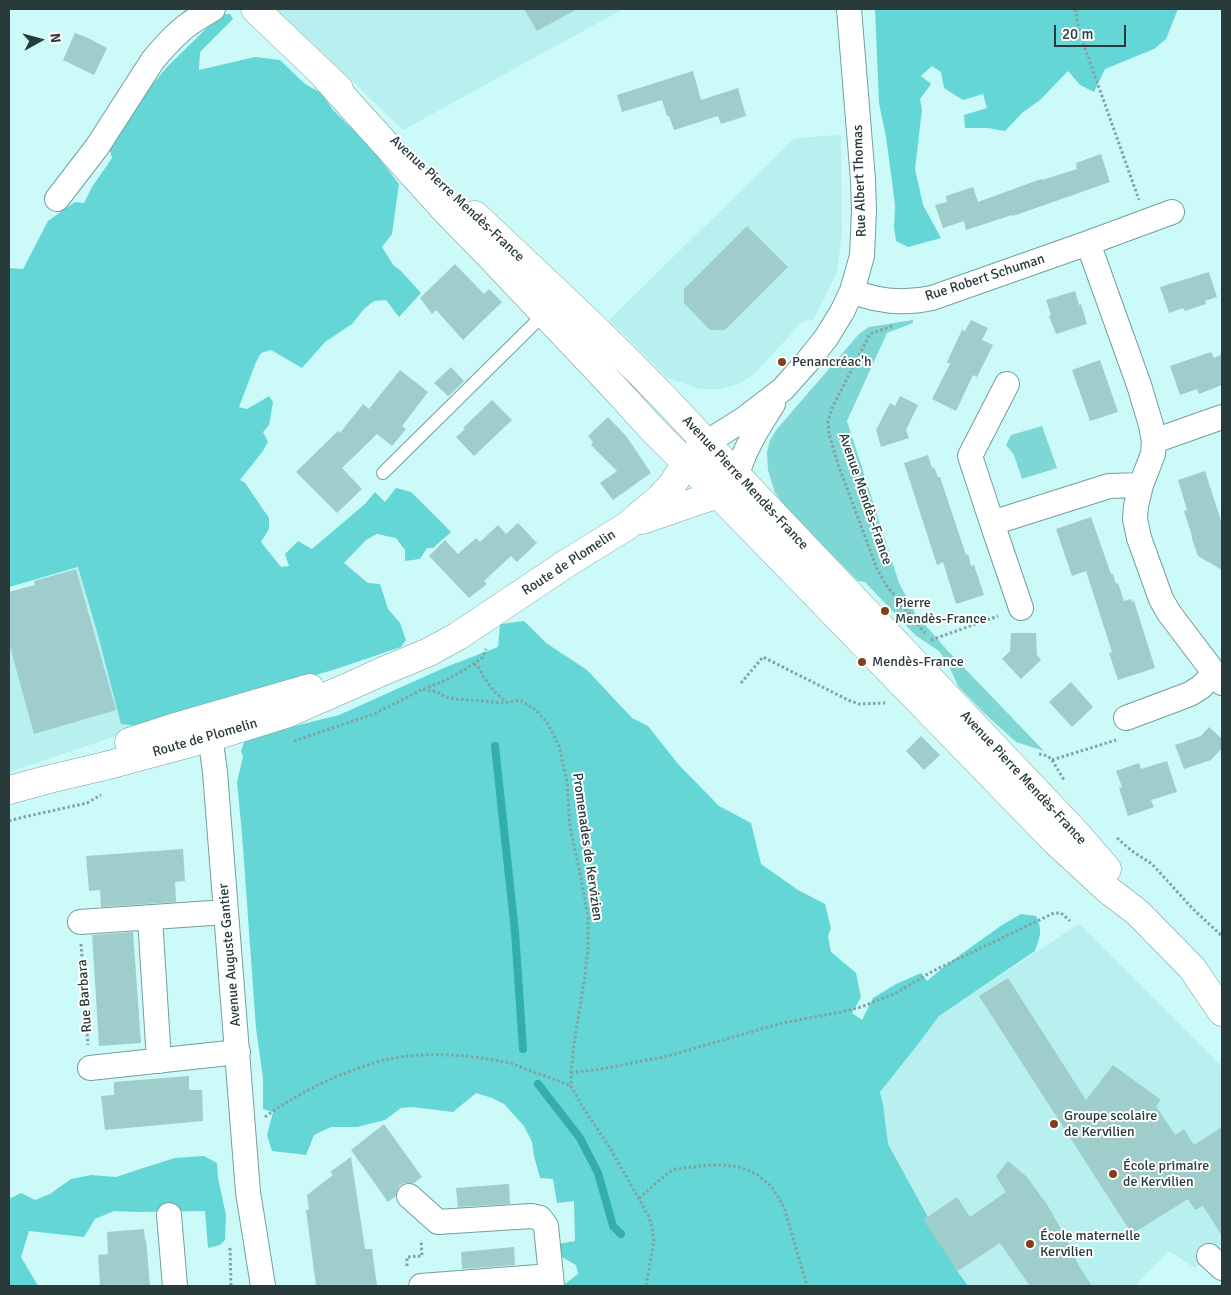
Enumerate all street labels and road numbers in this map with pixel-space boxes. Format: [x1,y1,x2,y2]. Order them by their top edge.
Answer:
street label: Rue Albert Thomas [850,125,870,237]
street label: Avenue Pierre Mendès-France [386,132,528,266]
street label: Rue Robert Schuman [923,251,1047,305]
street label: Avenue Pierre Mendès-France [678,412,812,554]
street label: Avenue Mendès-France [835,431,895,567]
street label: Route de Plomelin [519,526,619,600]
street label: Avenue Pierre Mendès-France [956,707,1090,849]
street label: Route de Plomelin [151,715,259,761]
street label: Promenades de Kervizien [568,772,606,922]
street label: Avenue Auguste Gantier [215,883,245,1027]
street label: Rue Barbara [74,959,96,1033]

